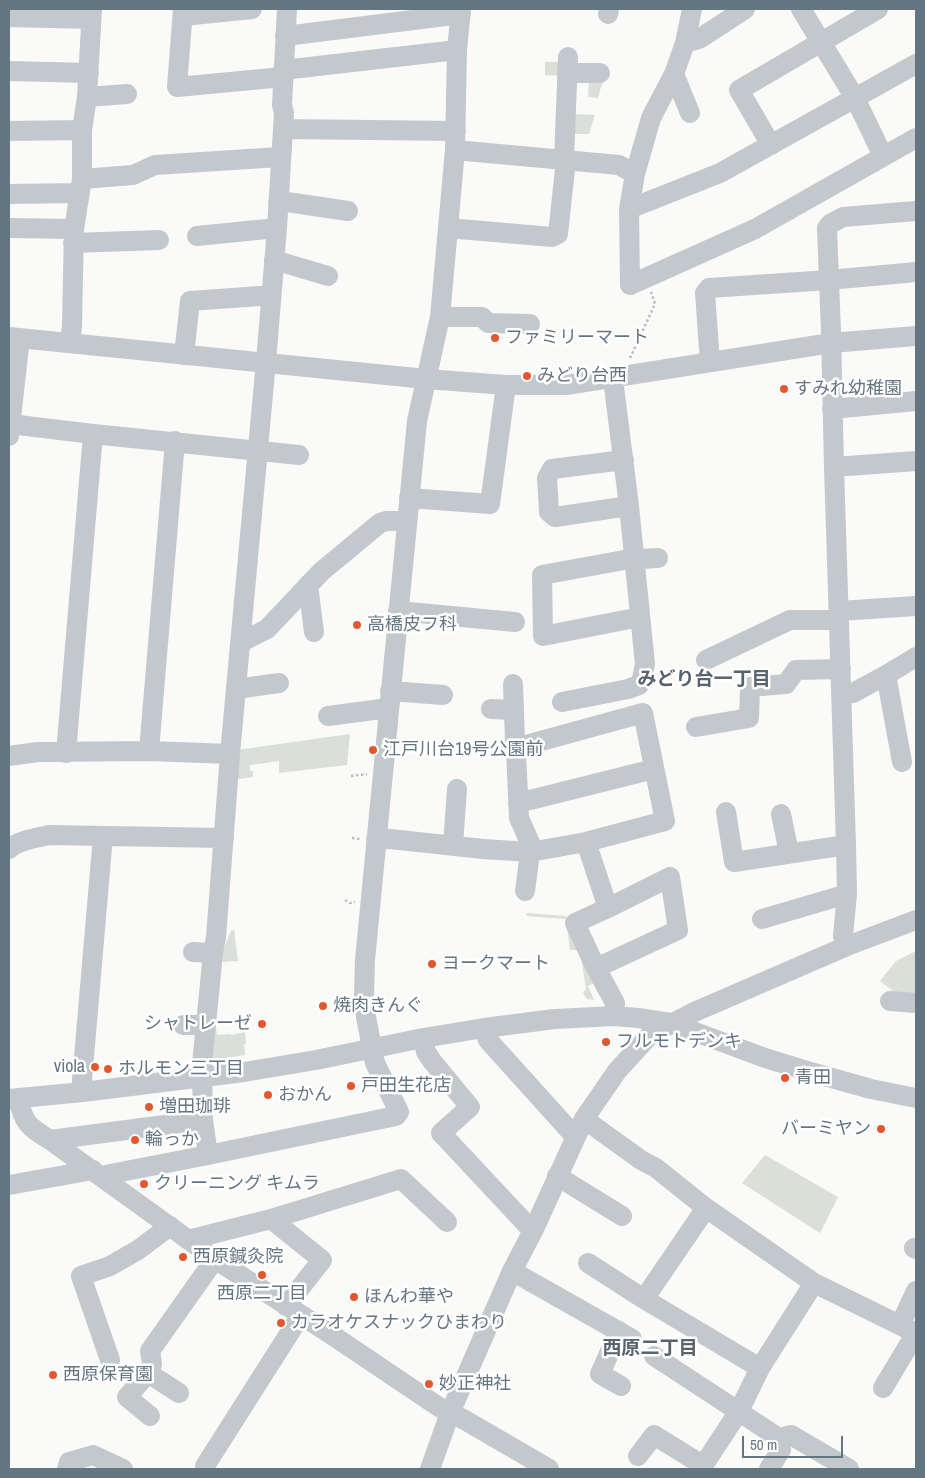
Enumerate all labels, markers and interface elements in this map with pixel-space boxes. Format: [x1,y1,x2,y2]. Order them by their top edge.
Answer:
place label: ファミリーマート [505,327,649,349]
marker: ファミリーマート [489,332,501,344]
place label: みどり台西 [537,365,627,387]
marker: みどり台西 [521,370,533,382]
place label: すみれ幼稚園 [794,378,902,400]
marker: すみれ幼稚園 [778,383,790,395]
place label: 高橋皮フ科 [367,614,457,636]
marker: 高橋皮フ科 [351,619,363,631]
district label: みどり台一丁目 [638,669,770,691]
place label: 江戸川台19号公園前 [383,739,543,761]
marker: 江戸川台19号公園前 [367,744,379,756]
place label: ヨークマート [442,953,550,975]
marker: ヨークマート [426,958,438,970]
place label: 焼肉きんぐ [333,995,423,1017]
marker: 焼肉きんぐ [317,1000,329,1012]
place label: シャトレーゼ [144,1013,252,1035]
marker: シャトレーゼ [256,1018,268,1030]
place label: フルモトデンキ [616,1031,742,1053]
marker: フルモトデンキ [600,1036,612,1048]
place label: viola [54,1056,85,1078]
place label: ホルモン三丁目 [118,1058,244,1080]
marker: viola [89,1061,101,1073]
marker: ホルモン三丁目 [102,1063,114,1075]
place label: 青田 [795,1067,831,1089]
marker: 青田 [779,1072,791,1084]
place label: 戸田生花店 [361,1075,451,1097]
marker: 戸田生花店 [345,1080,357,1092]
place label: おかん [278,1084,332,1106]
marker: おかん [262,1089,274,1101]
place label: 増田珈琲 [159,1096,231,1118]
marker: 増田珈琲 [143,1101,155,1113]
place label: バーミヤン [781,1118,871,1140]
marker: バーミヤン [875,1123,887,1135]
place label: 輪っか [145,1129,199,1151]
marker: 輪っか [129,1134,141,1146]
place label: クリーニング キムラ [154,1173,320,1195]
marker: クリーニング キムラ [138,1178,150,1190]
place label: 西原鍼灸院 [193,1246,283,1268]
marker: 西原鍼灸院 [177,1251,189,1263]
marker: 西原二丁目 [256,1269,268,1281]
place label: 西原二丁目 [217,1283,307,1305]
place label: ほんわ華や [364,1286,454,1308]
marker: ほんわ華や [348,1291,360,1303]
place label: カラオケスナックひまわり [291,1312,507,1334]
marker: カラオケスナックひまわり [275,1317,287,1329]
district label: 西原二丁目 [603,1338,697,1360]
place label: 西原保育園 [63,1364,153,1386]
marker: 西原保育園 [47,1369,59,1381]
place label: 妙正神社 [439,1373,511,1395]
marker: 妙正神社 [423,1378,435,1390]
scale bar [745,1426,846,1458]
text: 50 m [750,1434,777,1455]

